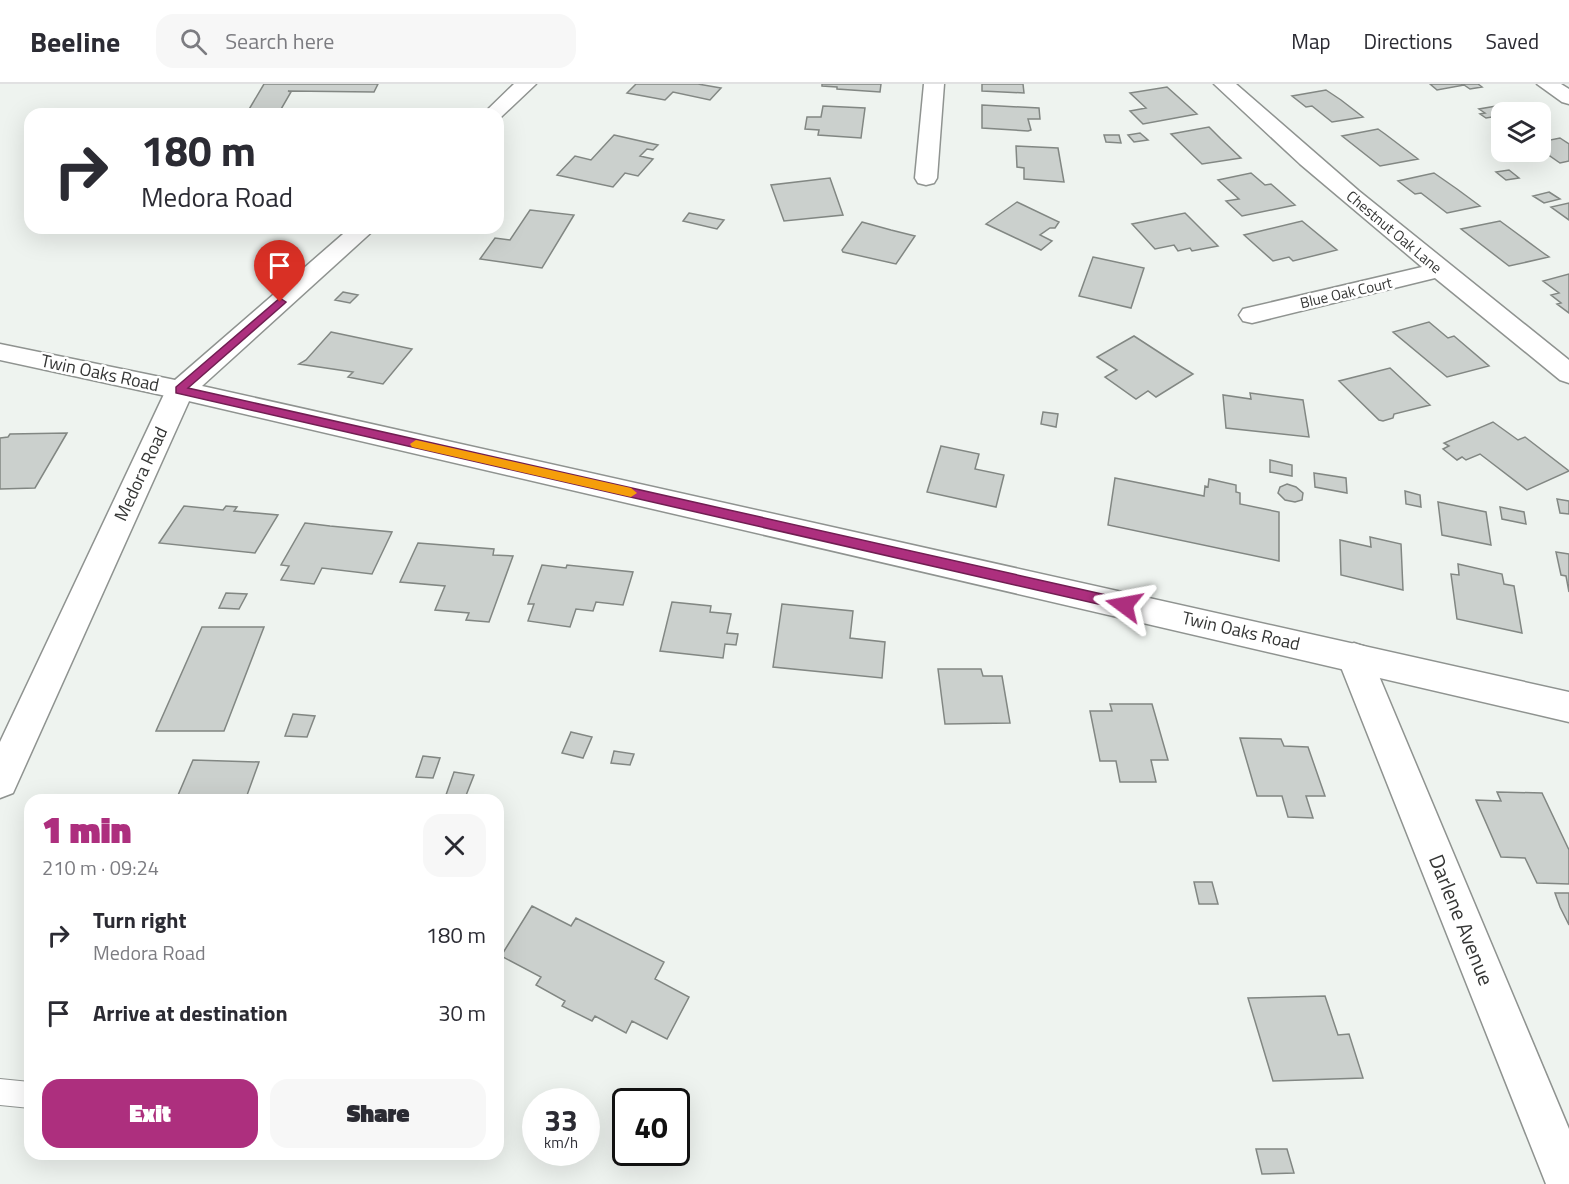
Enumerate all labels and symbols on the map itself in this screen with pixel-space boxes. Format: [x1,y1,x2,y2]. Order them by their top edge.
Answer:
street label: Chestnut Oak Lane [1341,185,1447,279]
pin [254,240,305,302]
street label: Blue Oak Court [1298,271,1395,314]
street label: Twin Oaks Road [38,347,162,398]
street label: Medora Road [107,422,174,525]
position arrow [1092,573,1156,637]
street label: Twin Oaks Road [1179,604,1303,657]
street label: Darlene Avenue [1421,849,1503,990]
speed limit sign: 40 [612,1088,690,1166]

